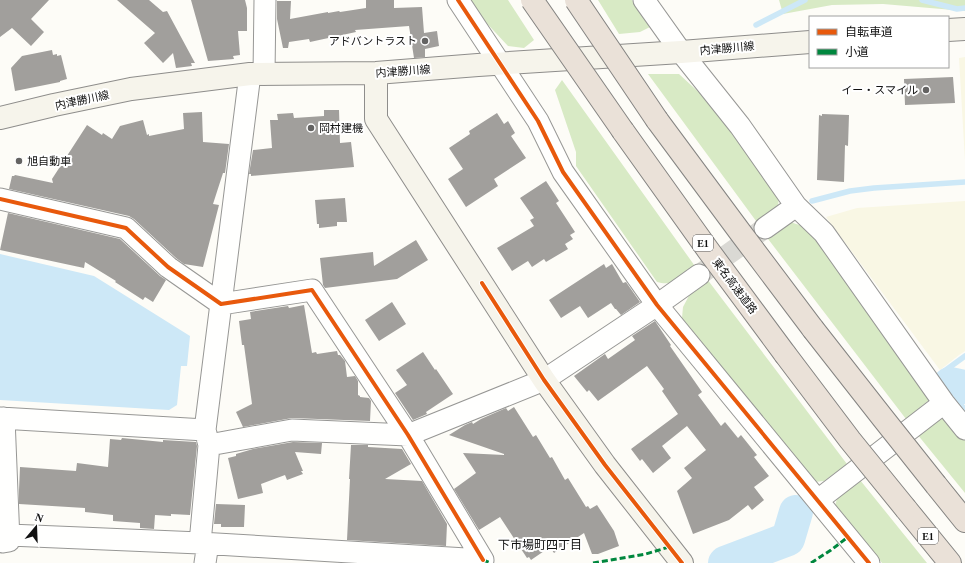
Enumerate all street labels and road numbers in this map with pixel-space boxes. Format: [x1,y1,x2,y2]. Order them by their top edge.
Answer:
street label: 内津勝川線 [699,40,755,56]
street label: 内津勝川線 [375,63,431,79]
street label: 内津勝川線 [54,88,110,112]
road number: E1 [693,235,713,251]
street label: 東名高速道路 [710,256,760,316]
road number: E1 [918,528,938,544]

